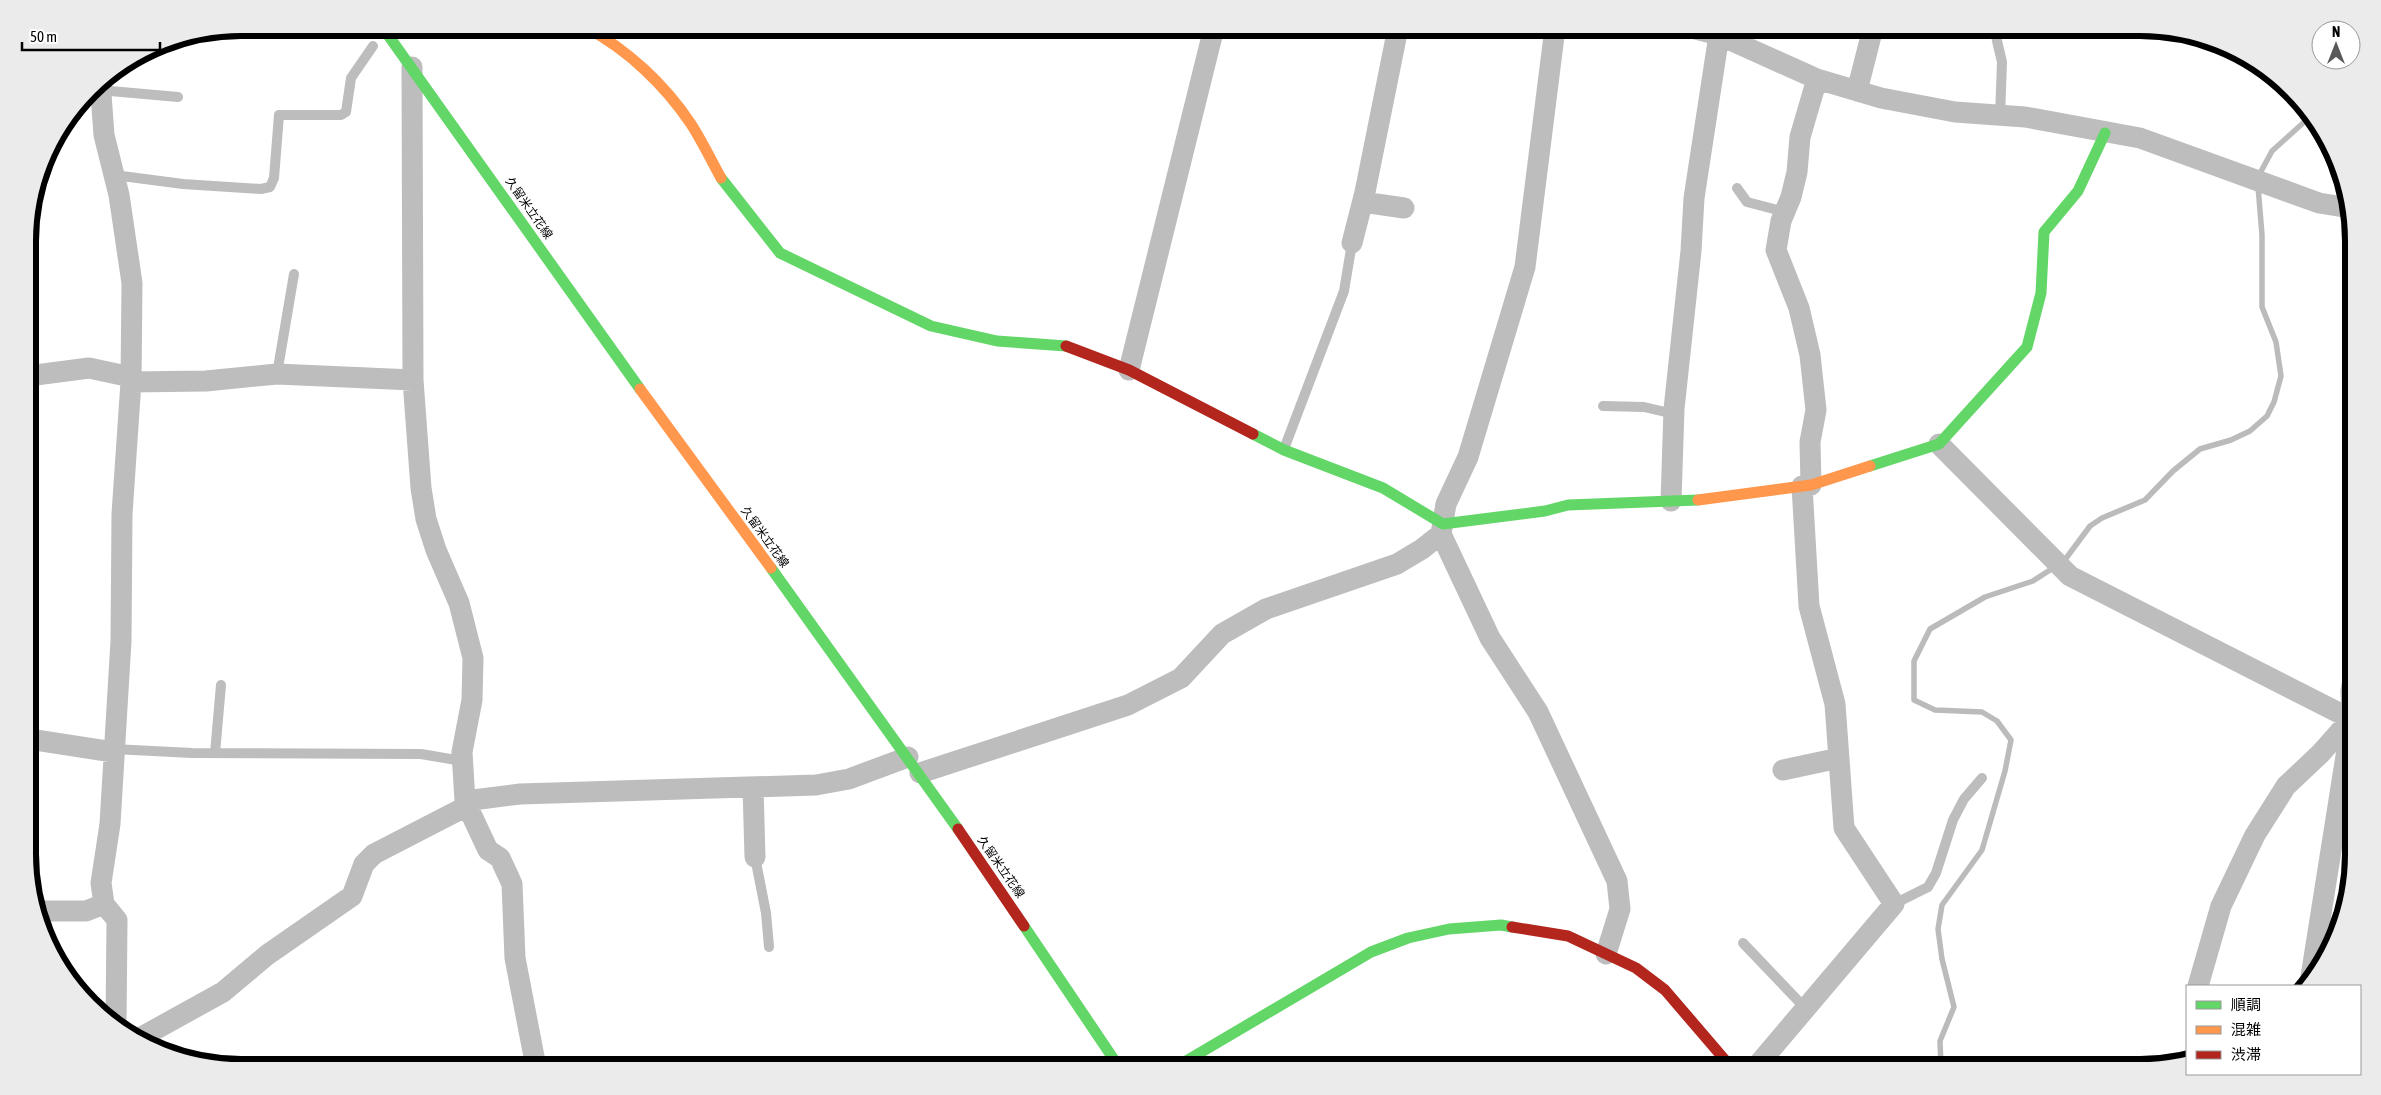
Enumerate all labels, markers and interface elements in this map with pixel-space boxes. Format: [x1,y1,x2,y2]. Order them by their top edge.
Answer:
scale bar [22,20,160,52]
north arrow [2311,20,2361,70]
text: N [2332,24,2340,40]
text: 50 m [30,28,57,45]
street label: 久留米立花線 [503,174,555,242]
street label: 久留米立花線 [738,504,792,570]
street label: 久留米立花線 [975,833,1027,901]
legend [2186,985,2361,1075]
text: 順調 [2231,996,2261,1013]
text: 混雑 [2231,1021,2261,1038]
text: 渋滞 [2231,1046,2261,1063]

